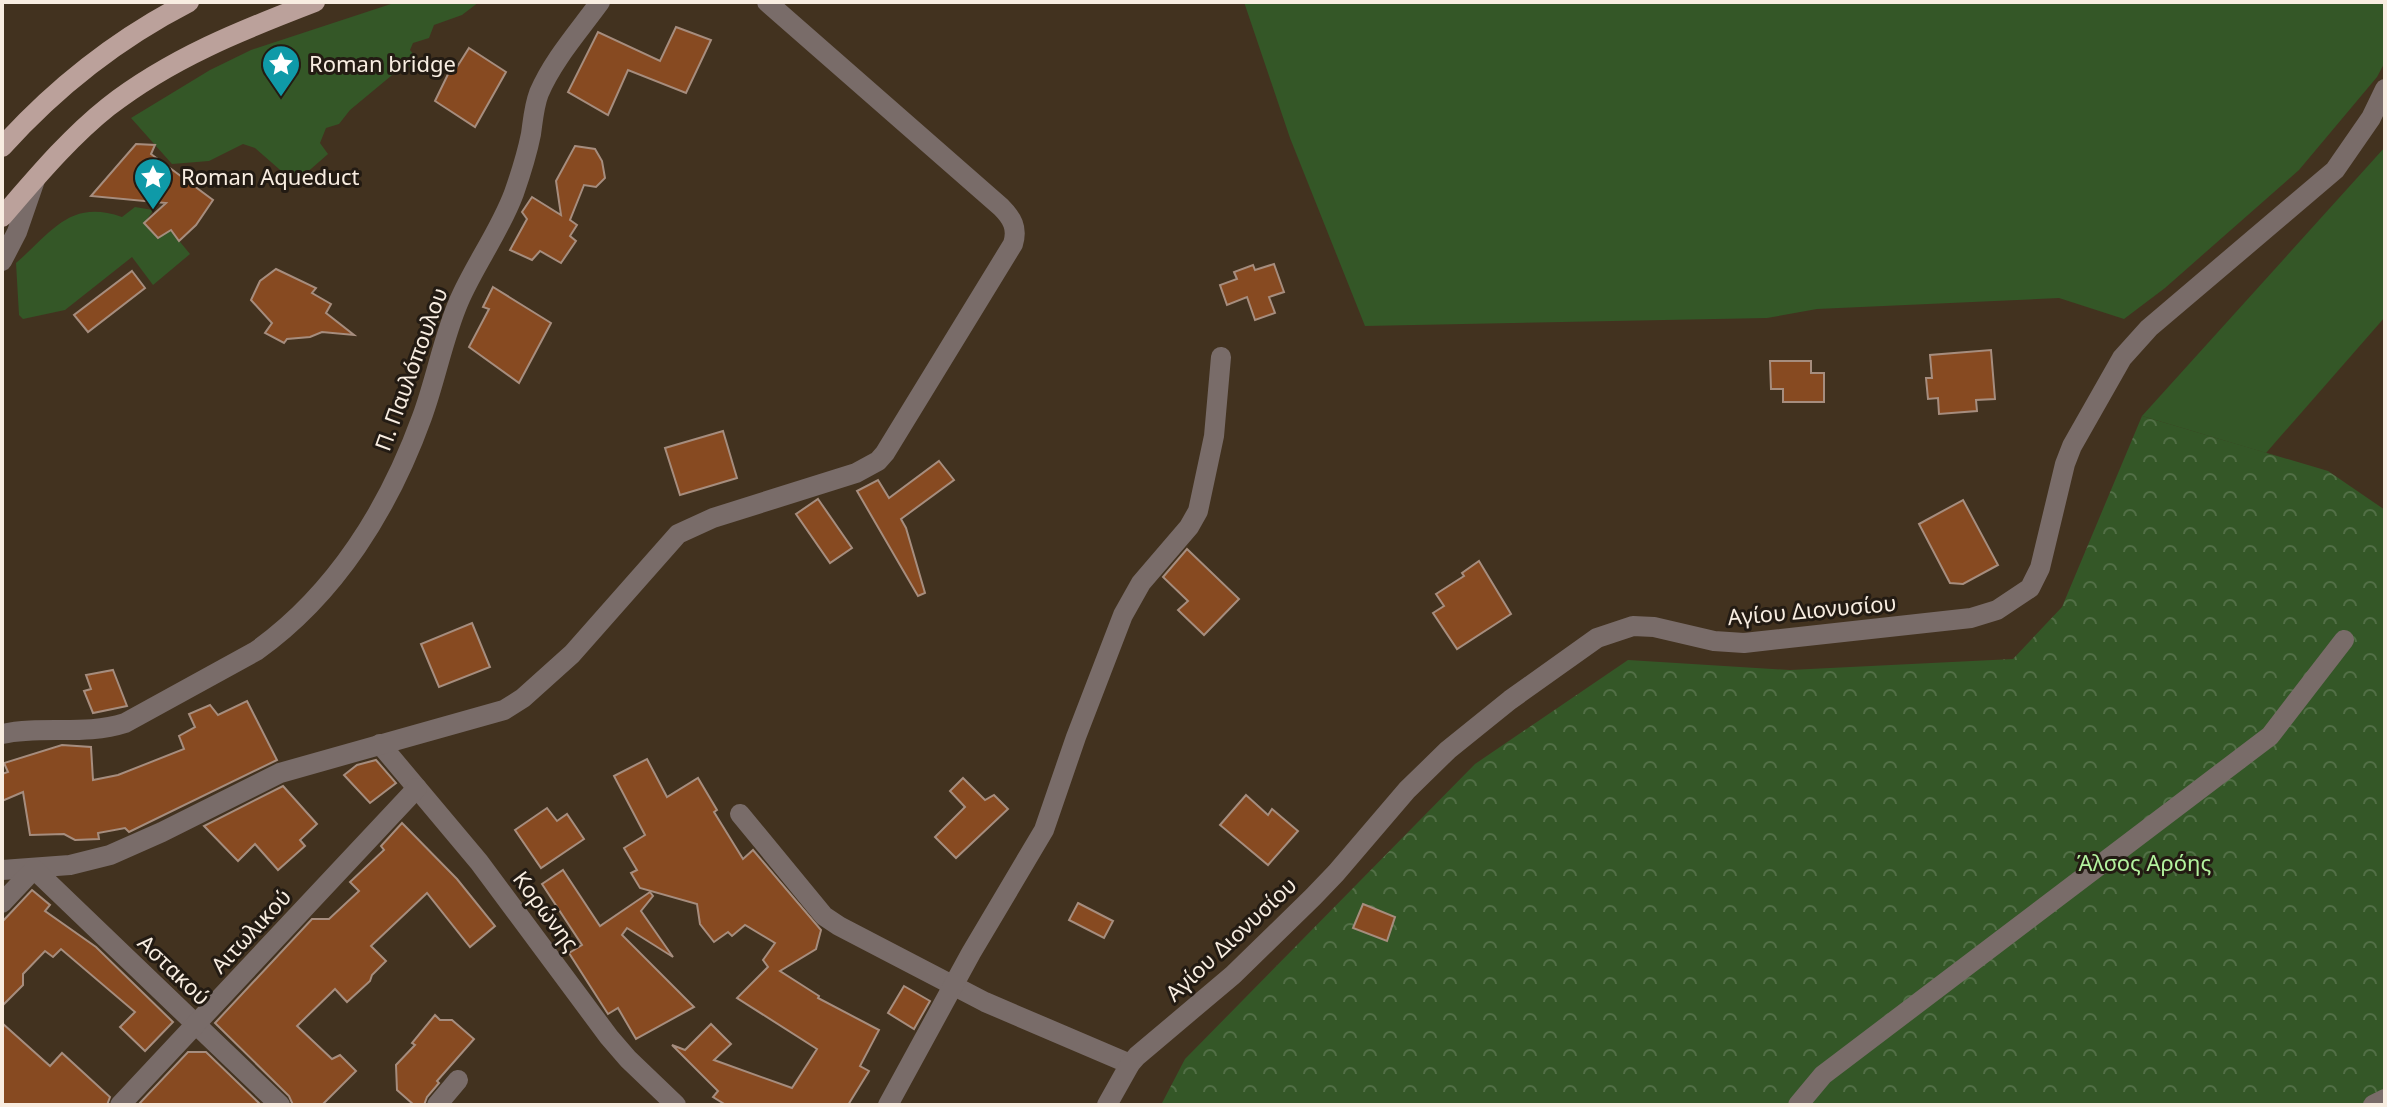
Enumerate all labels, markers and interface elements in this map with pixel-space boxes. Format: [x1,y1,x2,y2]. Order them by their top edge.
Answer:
place icon: Roman bridge [260,43,302,98]
place label: Roman bridge [309,48,456,78]
place icon: Roman Aqueduct [132,156,174,211]
place label: Roman Aqueduct [181,161,360,191]
street label: Π. Παυλόπουλου [367,283,454,454]
street label: Αγίου Διονυσίου [1726,587,1898,631]
park label: Άλσος Αρόης [2077,847,2211,877]
street label: Κορώνης [507,864,587,956]
street label: Αγίου Διονυσίου [1158,869,1303,1007]
street label: Αιτωλικού [203,882,297,979]
street label: Αστακού [132,927,217,1011]

